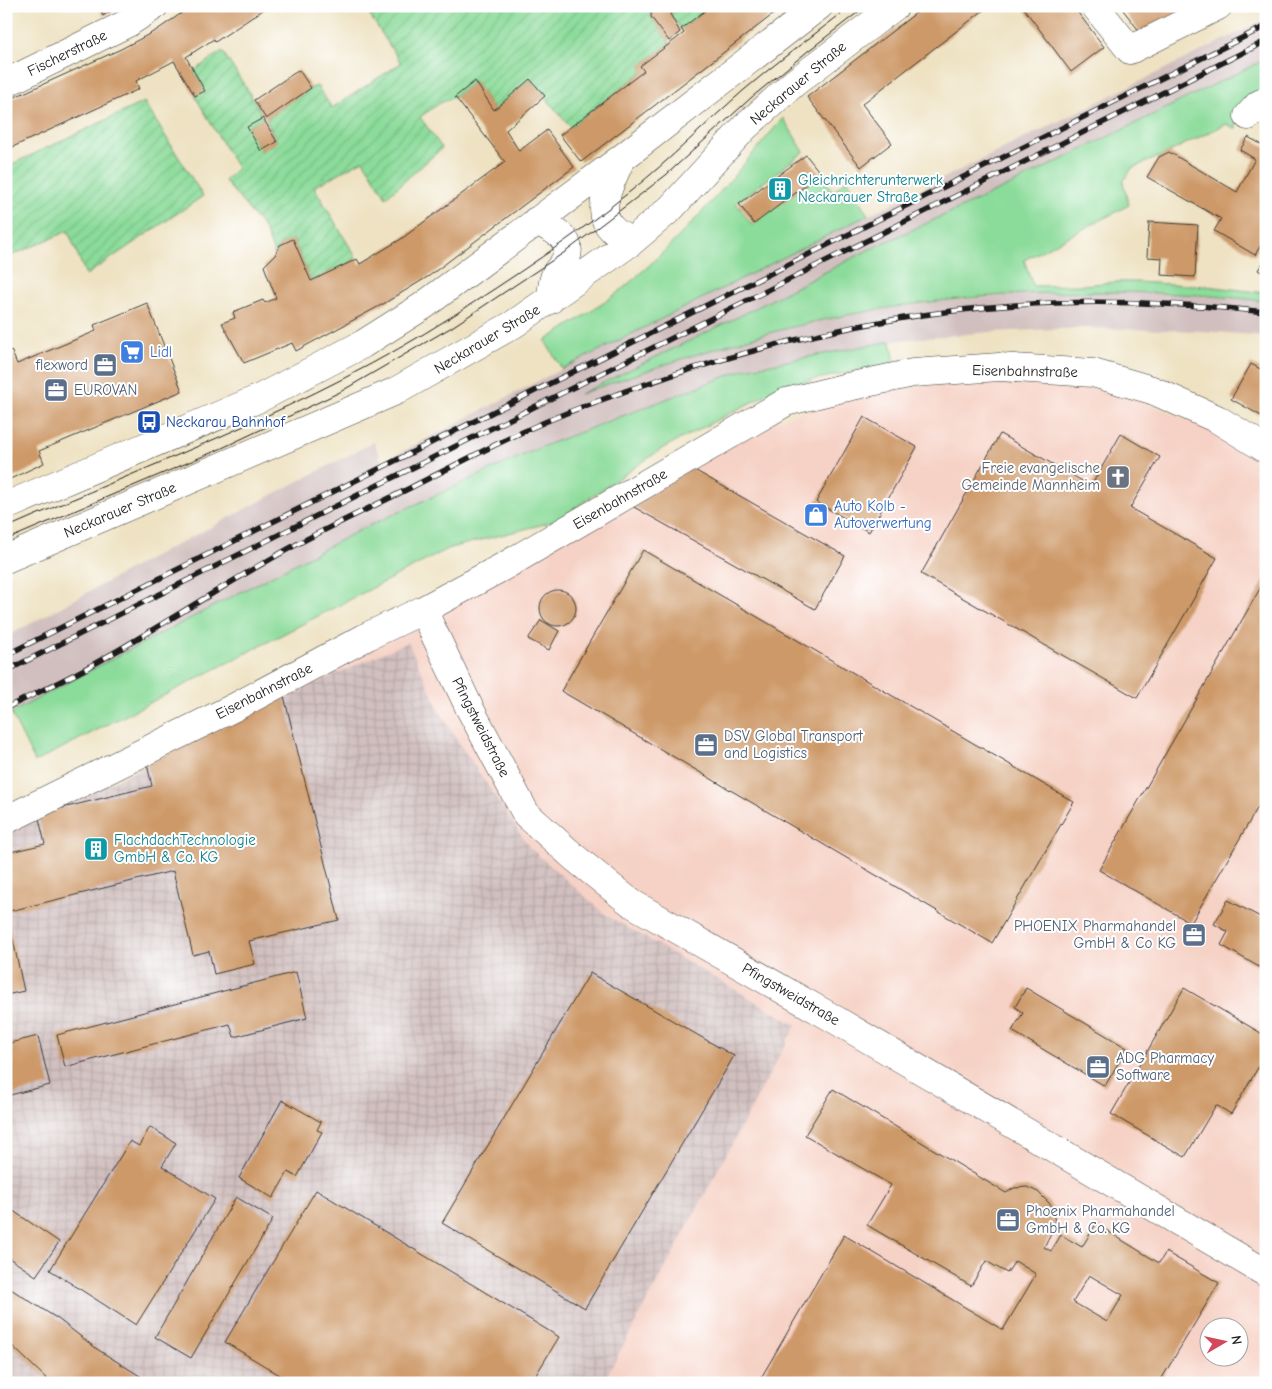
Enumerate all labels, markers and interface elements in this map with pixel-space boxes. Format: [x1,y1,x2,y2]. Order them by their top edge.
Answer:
street label: Fischerstraße [24,26,110,80]
street label: Neckarauer Straße [746,37,850,129]
place label: Gleichrichterunterwerk Neckarauer Straße [798,171,944,206]
building icon: Gleichrichterunterwerk Neckarauer Straße [767,176,793,202]
street label: Neckarauer Straße [431,300,544,378]
supermarket icon: Lidl [119,339,145,365]
place label: Lidl [150,343,172,361]
office icon: flexword [92,352,118,378]
place label: flexword [35,356,88,374]
street label: Eisenbahnstraße [972,361,1079,381]
office icon: EUROVAN [43,377,69,403]
place label: EUROVAN [74,381,137,399]
bus stop icon: Neckarau Bahnhof [136,409,162,435]
place label: Neckarau Bahnhof [166,413,286,431]
place label: Freie evangelische Gemeinde Mannheim [961,459,1100,494]
street label: Eisenbahnstraße [570,464,671,533]
church icon: Freie evangelische Gemeinde Mannheim [1105,464,1131,490]
street label: Neckarauer Straße [61,478,179,542]
place label: Auto Kolb - Autoverwertung [834,497,932,532]
shop icon: Auto Kolb - Autoverwertung [803,502,829,528]
street label: Eisenbahnstraße [213,659,316,723]
street label: Pfingstweidstraße [448,674,514,780]
place label: DSV Global Transport and Logistics [724,727,863,762]
office icon: DSV Global Transport and Logistics [693,732,719,758]
place label: FlachdachTechnologie GmbH & Co. KG [114,831,256,866]
building icon: FlachdachTechnologie GmbH & Co. KG [83,836,109,862]
place label: PHOENIX Pharmahandel GmbH & Co KG [1014,917,1176,952]
office icon: PHOENIX Pharmahandel GmbH & Co KG [1181,922,1207,948]
street label: Pfingstweidstraße [739,959,843,1029]
place label: ADG Pharmacy Software [1116,1049,1214,1084]
office icon: ADG Pharmacy Software [1085,1054,1111,1080]
place label: Phoenix Pharmahandel GmbH & Co. KG [1026,1202,1175,1237]
office icon: Phoenix Pharmahandel GmbH & Co. KG [995,1207,1021,1233]
north arrow [1200,1316,1250,1366]
text: N [1227,1334,1245,1346]

